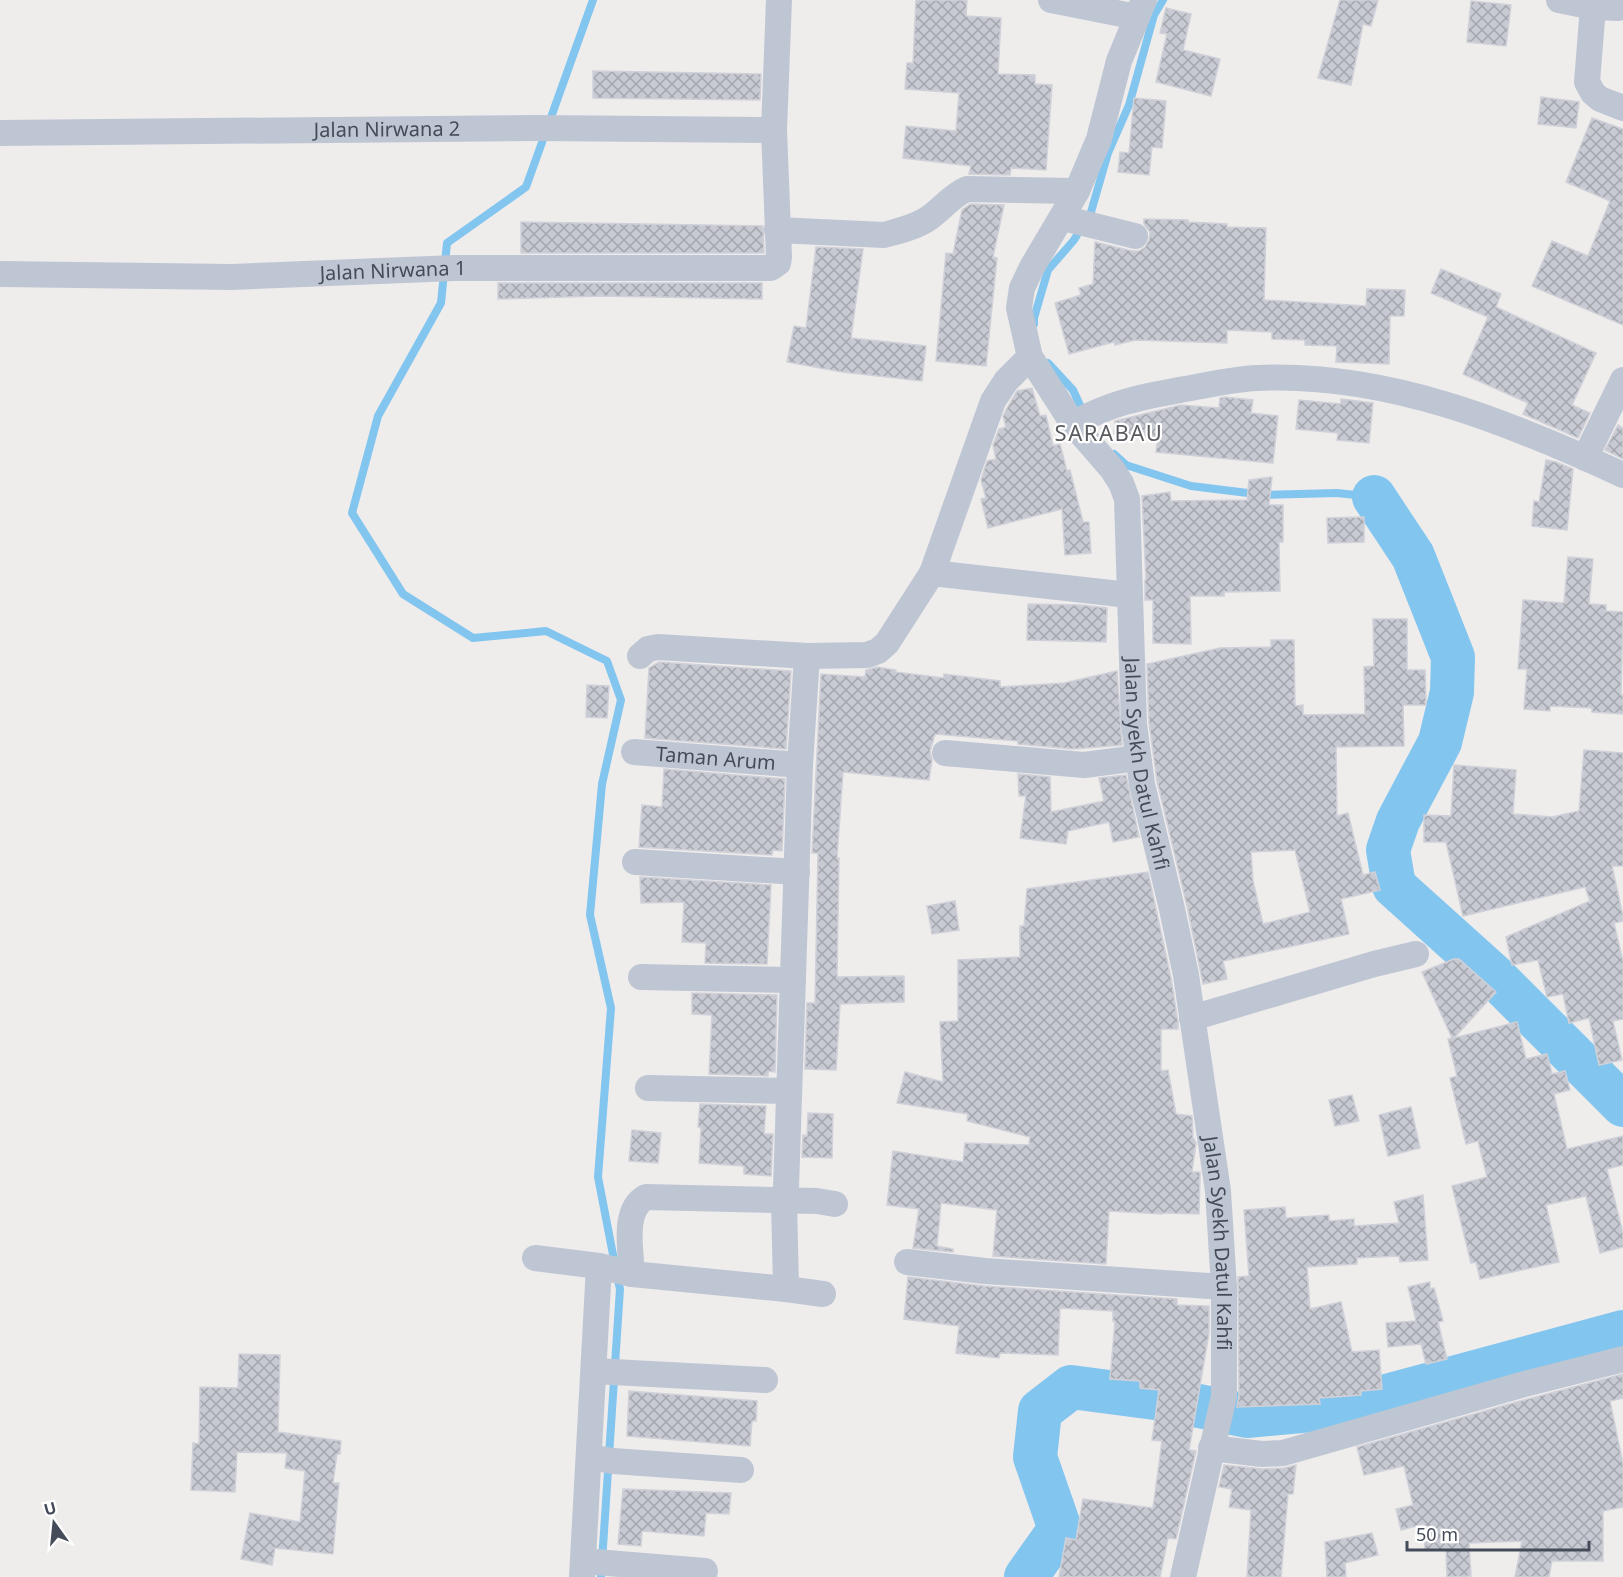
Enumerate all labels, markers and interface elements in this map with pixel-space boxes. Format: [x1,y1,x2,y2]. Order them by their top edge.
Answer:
street label: Jalan Nirwana 2 [312,115,460,143]
street label: Jalan Nirwana 1 [317,254,466,287]
district label: SARABAU [1055,417,1163,447]
street label: Jalan Syekh Datul Kahfi [1119,655,1176,873]
street label: Taman Arum [655,740,777,776]
street label: Jalan Syekh Datul Kahfi [1197,1132,1238,1351]
north arrow [24,1493,84,1553]
text: U [41,1496,59,1521]
scale bar [1407,1514,1588,1552]
text: 50 m [1416,1522,1458,1546]

